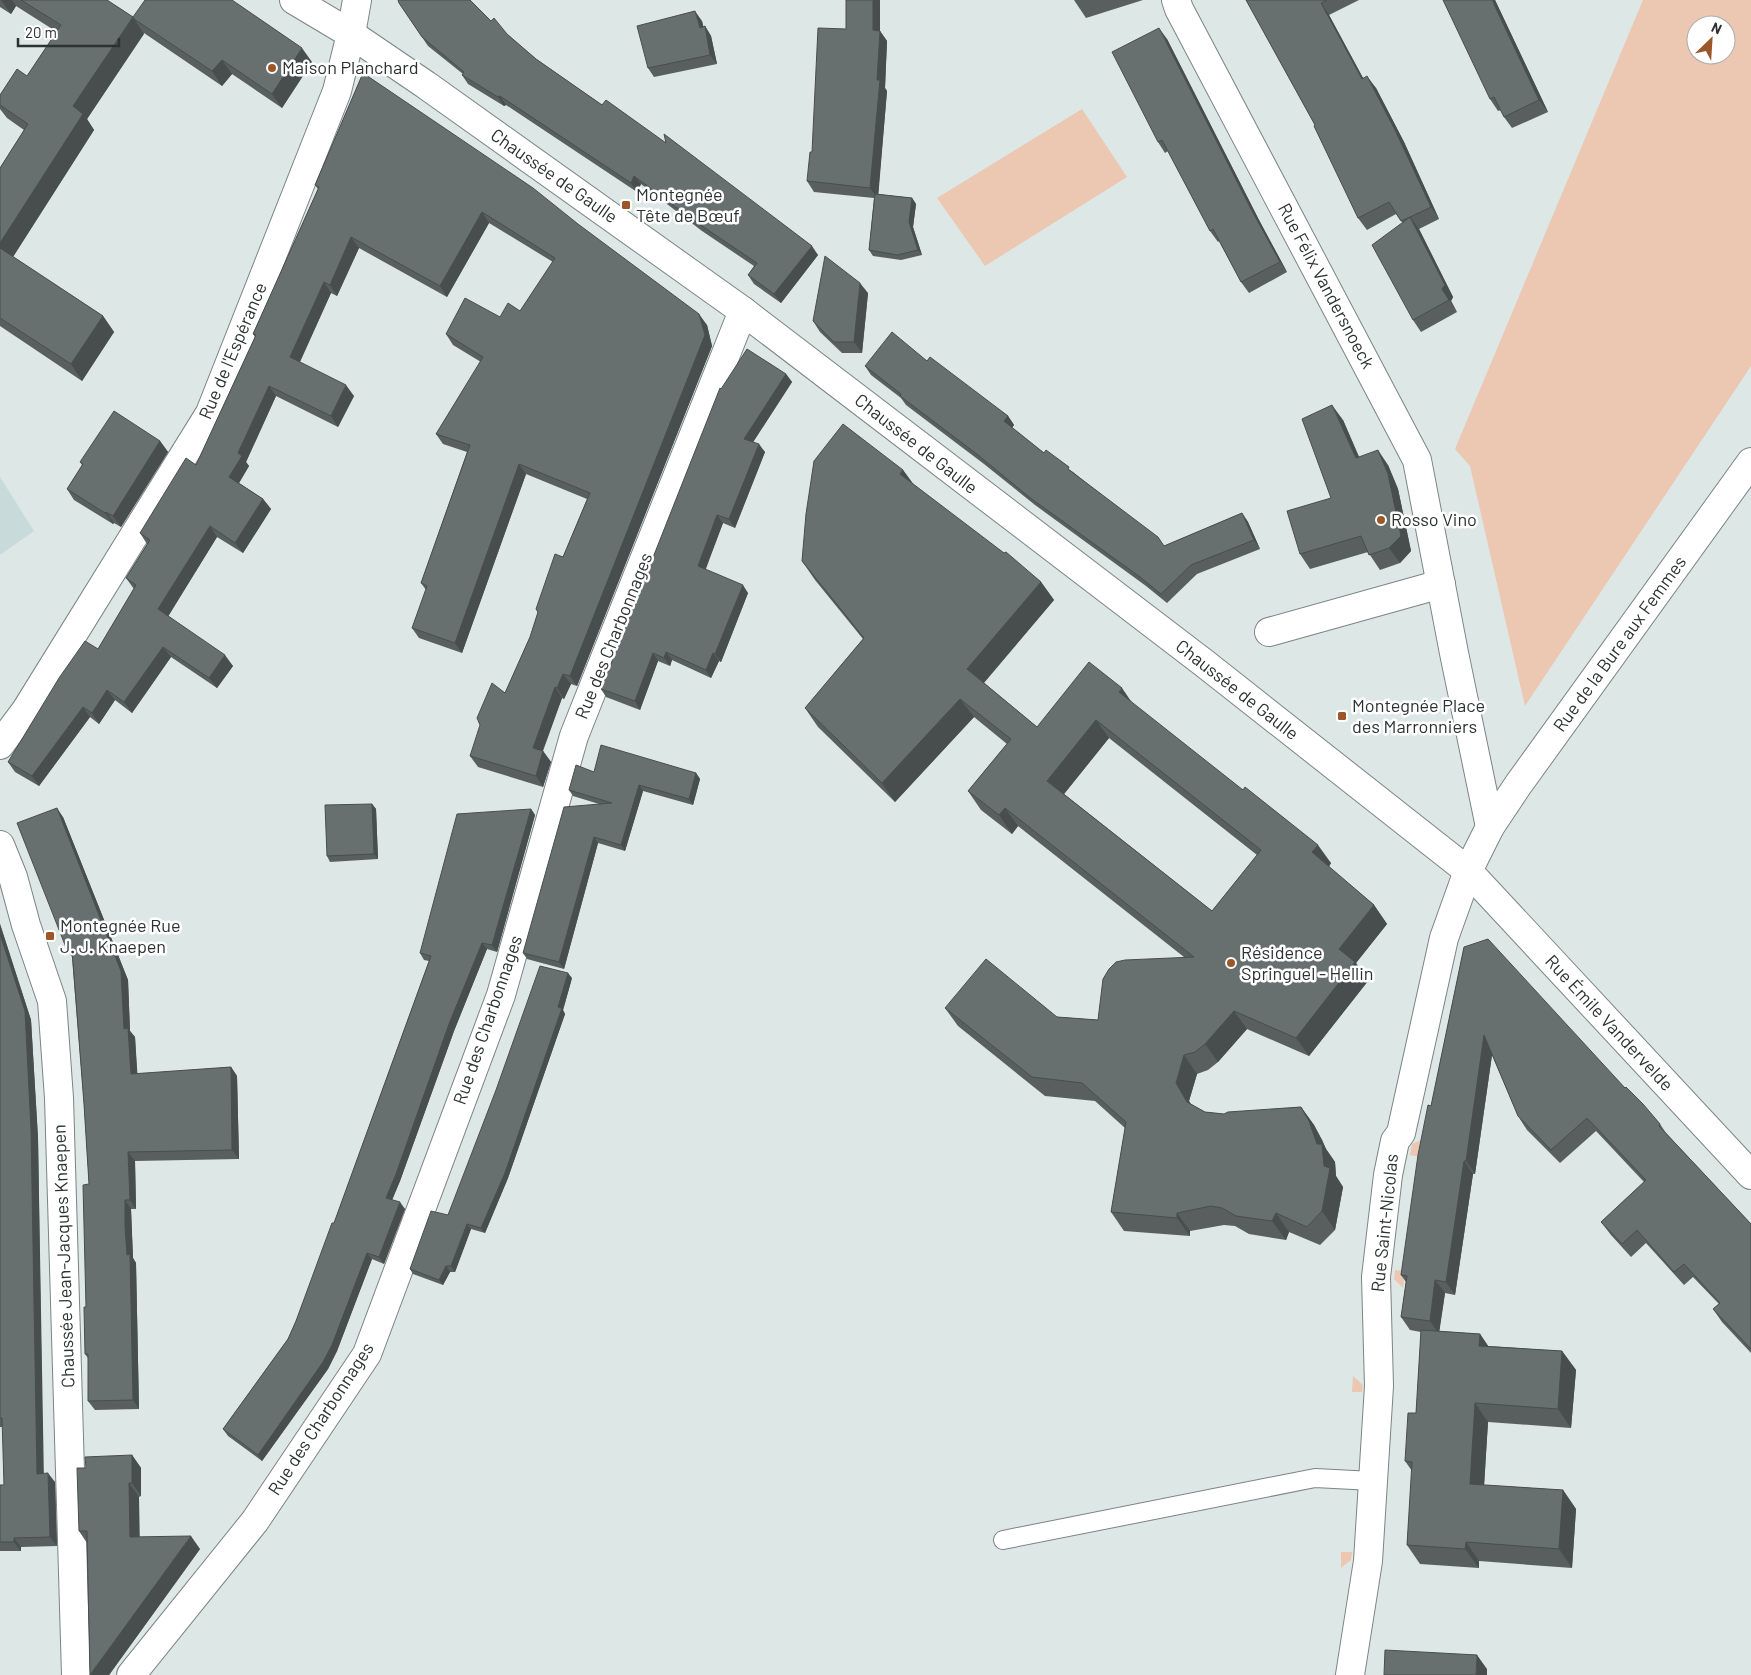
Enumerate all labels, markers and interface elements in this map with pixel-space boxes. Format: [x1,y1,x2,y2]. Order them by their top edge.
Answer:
scale bar [18,15,119,47]
north arrow [1686,15,1736,65]
text: N [1709,18,1725,37]
text: 20 m [25,23,57,41]
place label: Maison Planchard [282,56,419,78]
marker: Maison Planchard [266,62,278,74]
street label: Chaussée de Gaulle [487,123,622,227]
place label: Montegnée Tête de Bœuf [636,183,740,226]
marker: Montegnée Tête de Bœuf [620,199,632,211]
street label: Rue Félix Vandersnoeck [1274,199,1380,372]
street label: Rue de l'Espérance [193,279,271,422]
street label: Chaussée de Gaulle [851,388,982,498]
place label: Rosso Vino [1391,508,1477,530]
marker: Rosso Vino [1375,514,1387,526]
street label: Rue des Charbonnages [570,549,657,722]
street label: Rue de la Bure aux Femmes [1548,551,1690,736]
street label: Chaussée de Gaulle [1172,634,1303,744]
place label: Montegnée Place des Marronniers [1352,694,1485,737]
marker: Montegnée Place des Marronniers [1336,710,1348,722]
place label: Montegnée Rue J. J. Knaepen [60,914,181,957]
marker: Montegnée Rue J. J. Knaepen [44,930,56,942]
street label: Rue des Charbonnages [448,932,526,1107]
place label: Résidence Springuel - Hellin [1241,941,1374,984]
street label: Rue Émile Vandervelde [1541,950,1678,1095]
marker: Résidence Springuel - Hellin [1225,957,1237,969]
street label: Chaussée Jean-Jacques Knaepen [47,1124,79,1388]
street label: Rue Saint-Nicolas [1366,1153,1402,1293]
street label: Rue des Charbonnages [263,1338,378,1499]

